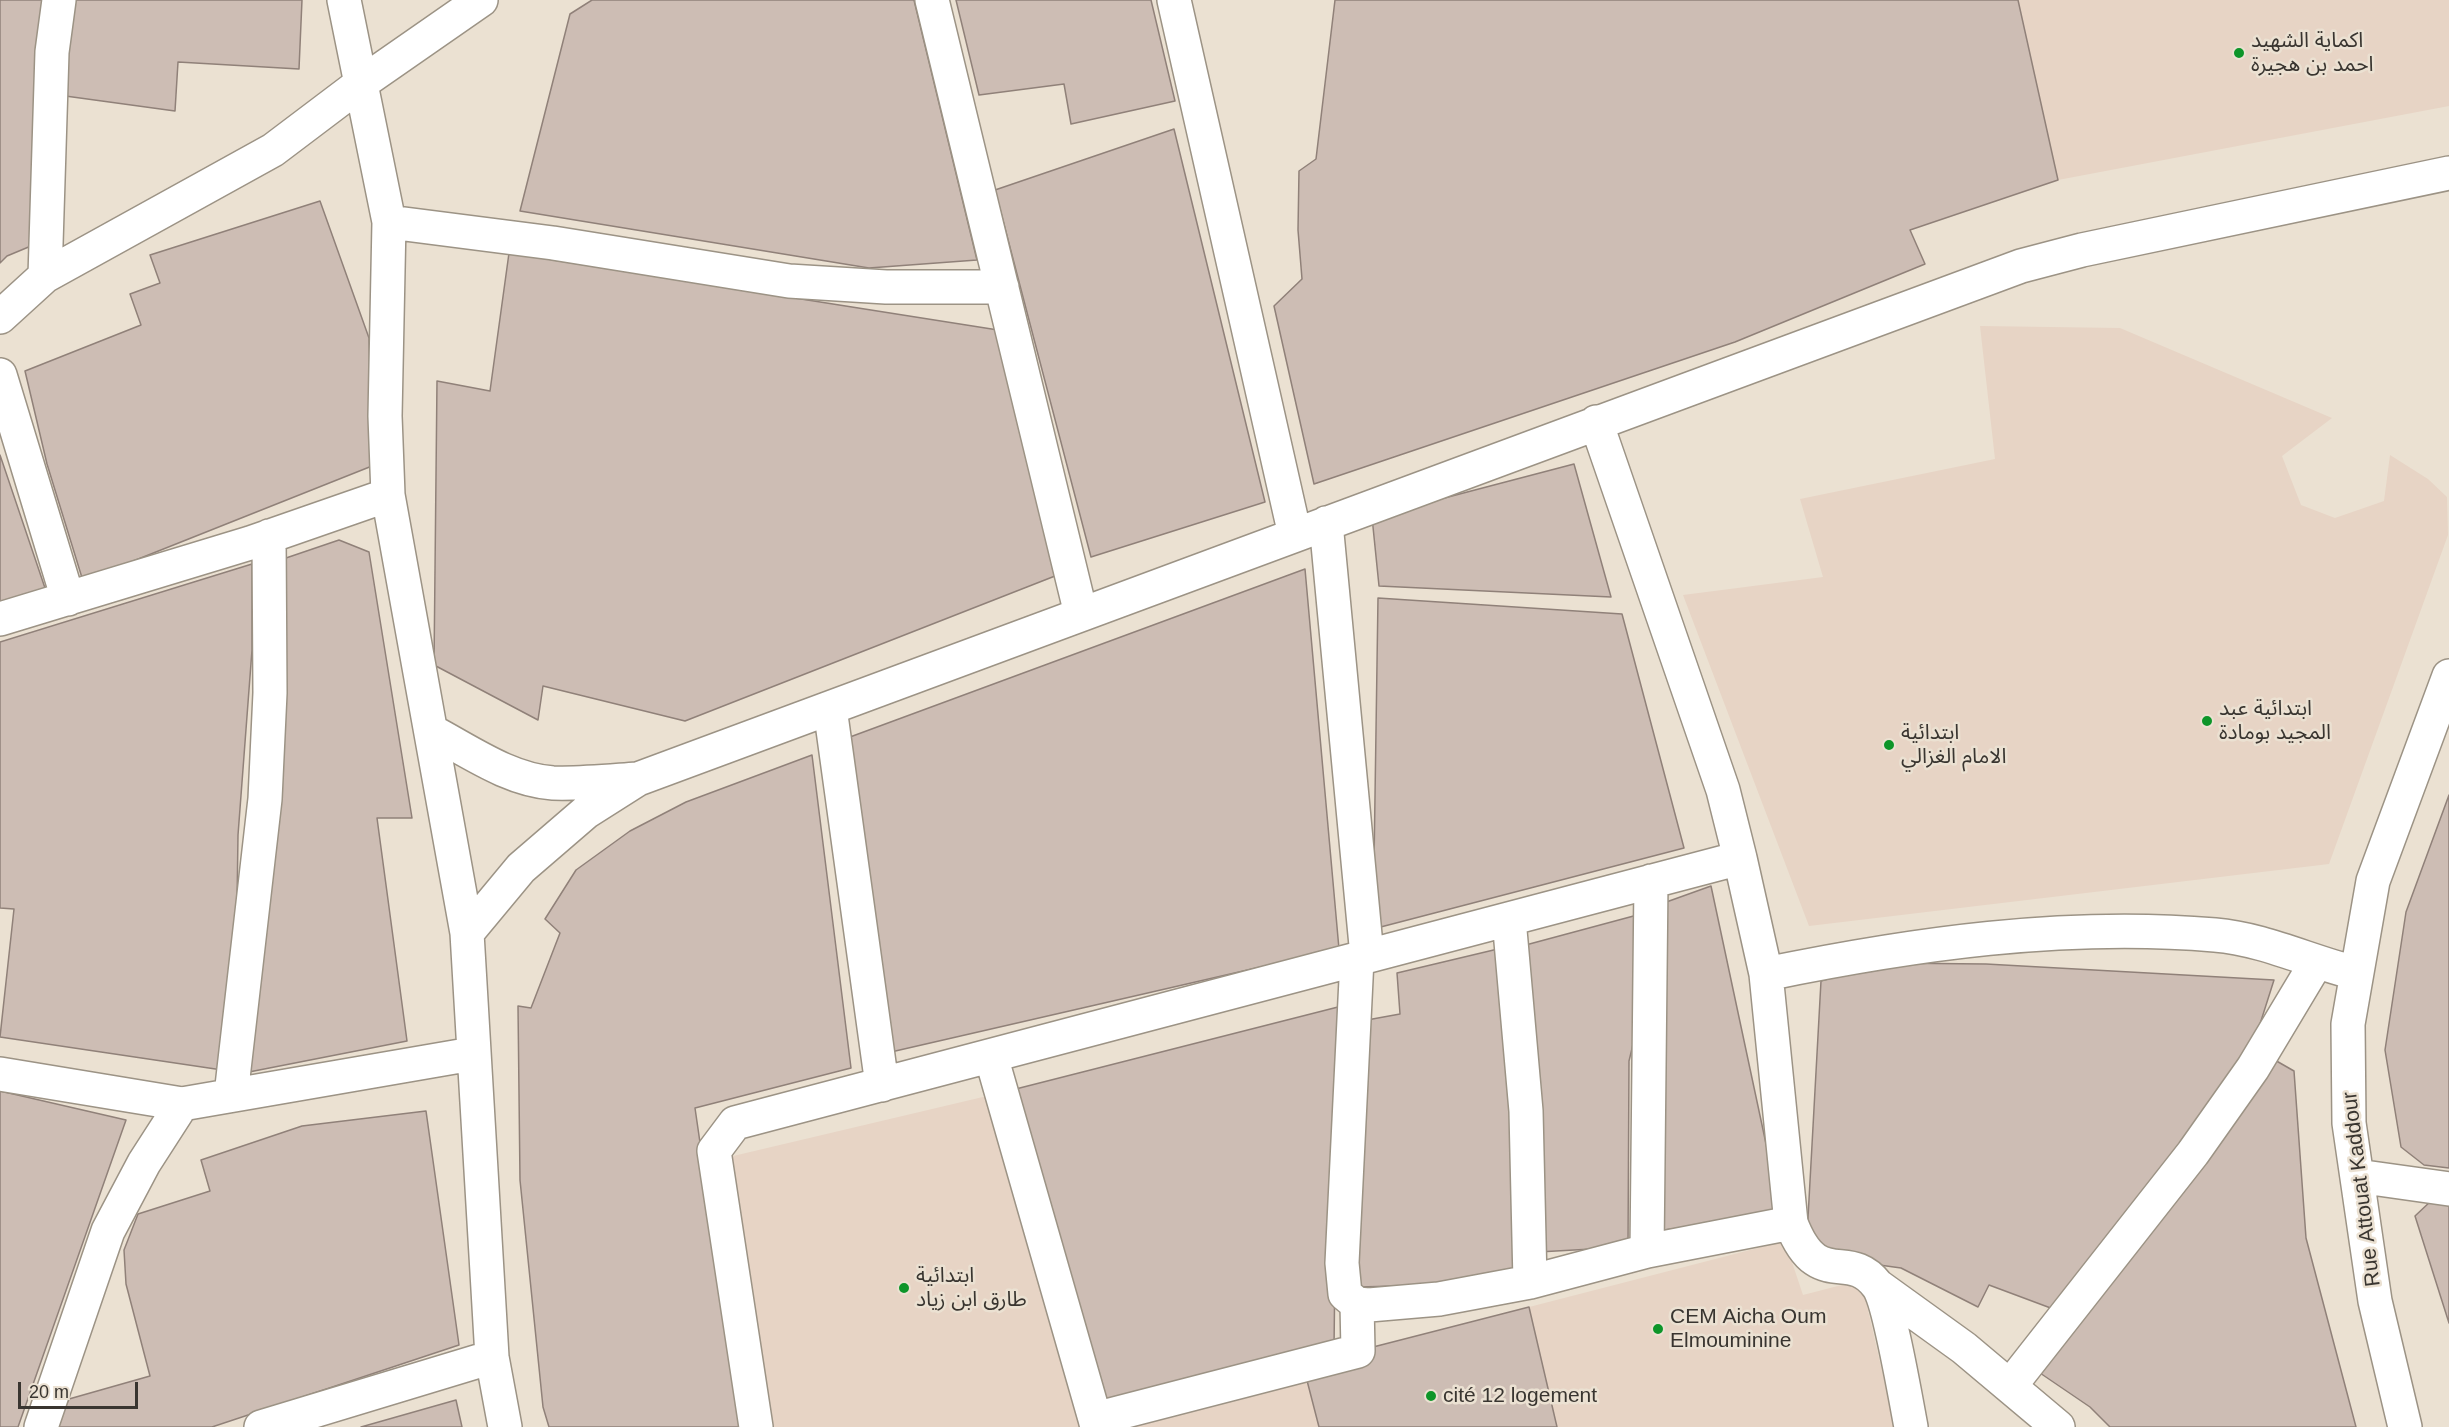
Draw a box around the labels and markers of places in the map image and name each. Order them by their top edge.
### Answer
place label: اكماية الشهيد احمد بن هجيرة [2251,28,2374,78]
marker: اكماية الشهيد احمد بن هجيرة [2232,46,2246,60]
place label: ابتدائية عبد المجيد بومادة [2219,696,2331,746]
marker: ابتدائية عبد المجيد بومادة [2200,714,2214,728]
place label: ابتدائية الامام الغزالي [1901,720,2006,770]
marker: ابتدائية الامام الغزالي [1882,738,1896,752]
place label: ابتدائية طارق ابن زياد [916,1263,1027,1313]
marker: ابتدائية طارق ابن زياد [897,1281,911,1295]
place label: CEM Aicha Oum Elmouminine [1670,1304,1826,1354]
marker: CEM Aicha Oum Elmouminine [1651,1322,1665,1336]
place label: cité 12 logement [1443,1383,1597,1409]
marker: cité 12 logement [1424,1389,1438,1403]

